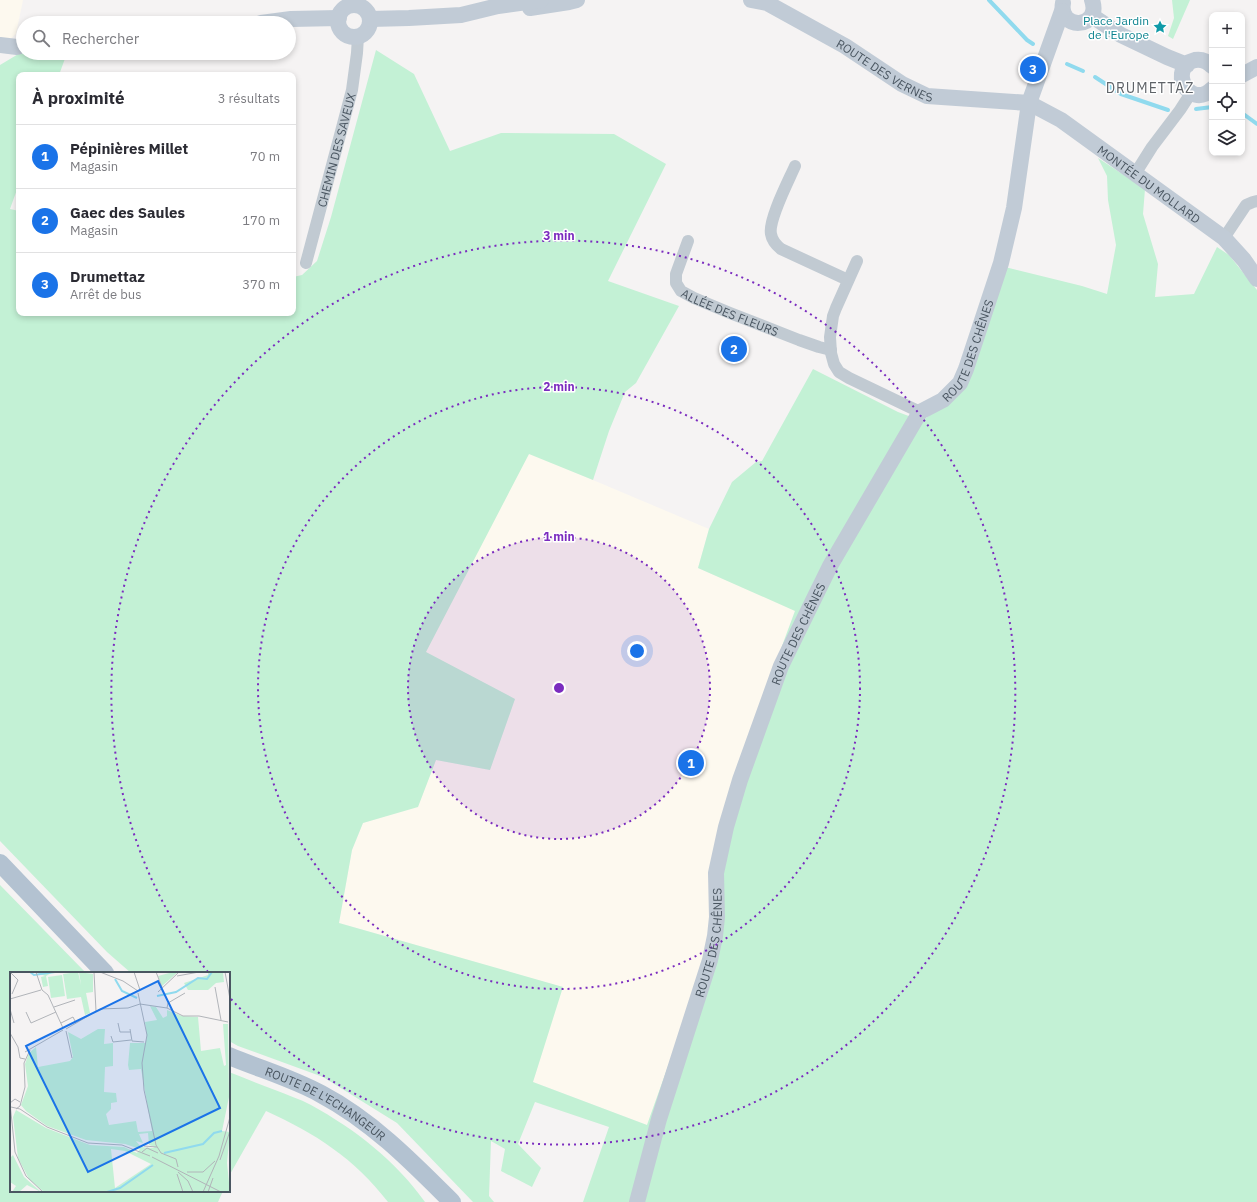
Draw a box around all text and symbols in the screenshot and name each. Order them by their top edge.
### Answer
map controls [1209,12,1245,156]
button: + [1209,12,1245,48]
place label: Place Jardin de l'Europe [1083,13,1149,42]
search box [16,16,296,60]
place icon: Place Jardin de l'Europe [1152,19,1168,35]
icon: search [30,27,52,49]
text: Rechercher [62,29,139,48]
street label: ROUTE DES VERNES [834,35,933,104]
button: − [1209,48,1245,84]
pin: 3 [1020,54,1046,84]
district label: DRUMETTAZ [1106,79,1194,97]
button: locate [1209,84,1245,120]
text: À proximité [32,87,125,109]
text: 3 résultats [218,90,280,107]
street label: CHEMIN DES SAVEUX [314,90,359,209]
button: layers [1209,120,1245,156]
text: Pépinières Millet [70,139,188,158]
street label: MONTÉE DU MOLLARD [1095,142,1204,226]
text: 1 [41,148,49,165]
text: 70 m [250,148,280,165]
text: Magasin [70,158,118,175]
text: Gaec des Saules [70,203,185,222]
text: 2 [41,212,49,229]
text: 170 m [242,212,280,229]
text: Magasin [70,222,118,239]
text: 3 min [543,228,575,243]
text: Drumettaz [70,267,145,286]
text: 3 [41,276,49,293]
text: 370 m [242,276,280,293]
street label: ALLÉE DES FLEURS [679,285,781,339]
text: Arrêt de bus [70,286,142,303]
street label: ROUTE DES CHÊNES [938,297,996,405]
pin: 2 [721,334,747,364]
text: 2 min [543,379,575,394]
text: 1 min [543,529,575,544]
street label: ROUTE DES CHÊNES [767,580,828,687]
your location [627,641,647,661]
centre of rings [552,681,566,695]
pin: 1 [678,748,704,778]
street label: ROUTE DES CHÊNES [691,888,725,999]
inset map [10,972,230,1192]
street label: ROUTE DE L'ECHANGEUR [263,1063,389,1144]

